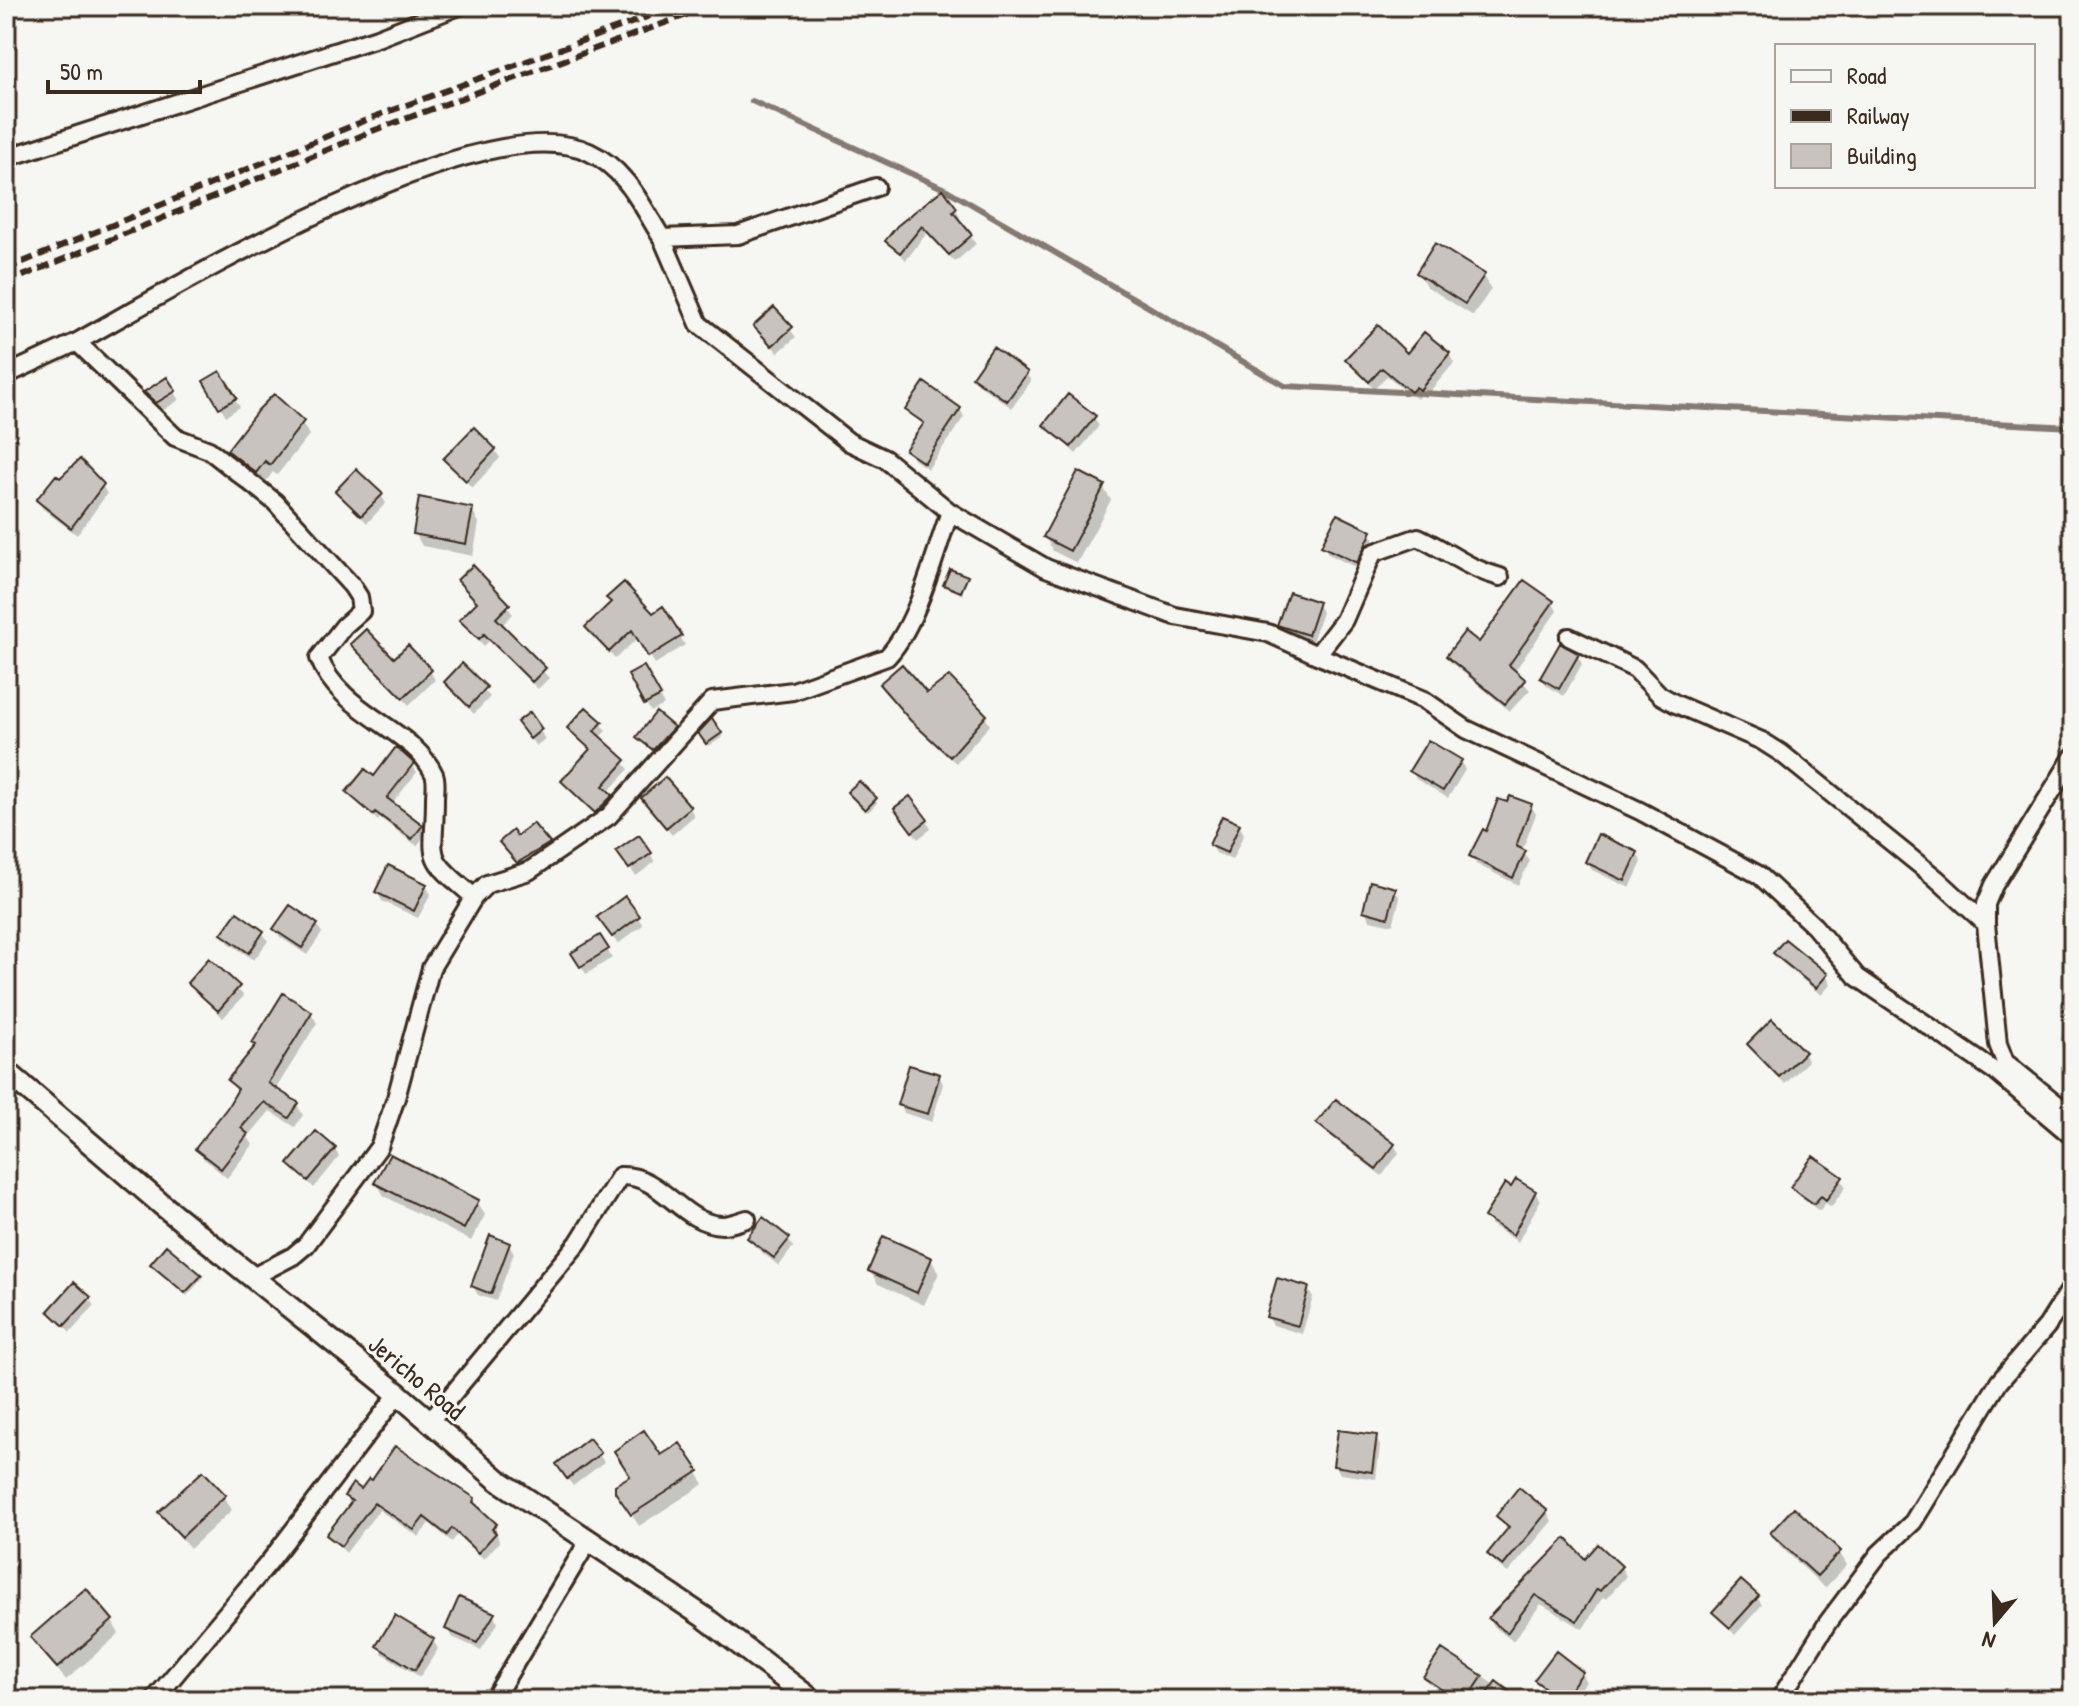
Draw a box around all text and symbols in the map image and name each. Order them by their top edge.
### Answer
scale bar [48,44,200,94]
legend [1775,44,2035,188]
text: 50 m [60,55,103,87]
text: Road [1847,59,1886,91]
text: Railway [1847,99,1910,131]
text: Building [1847,139,1917,171]
street label: Jericho Road [361,1326,473,1428]
north arrow [1955,1582,2035,1662]
text: N [1978,1625,1999,1657]

